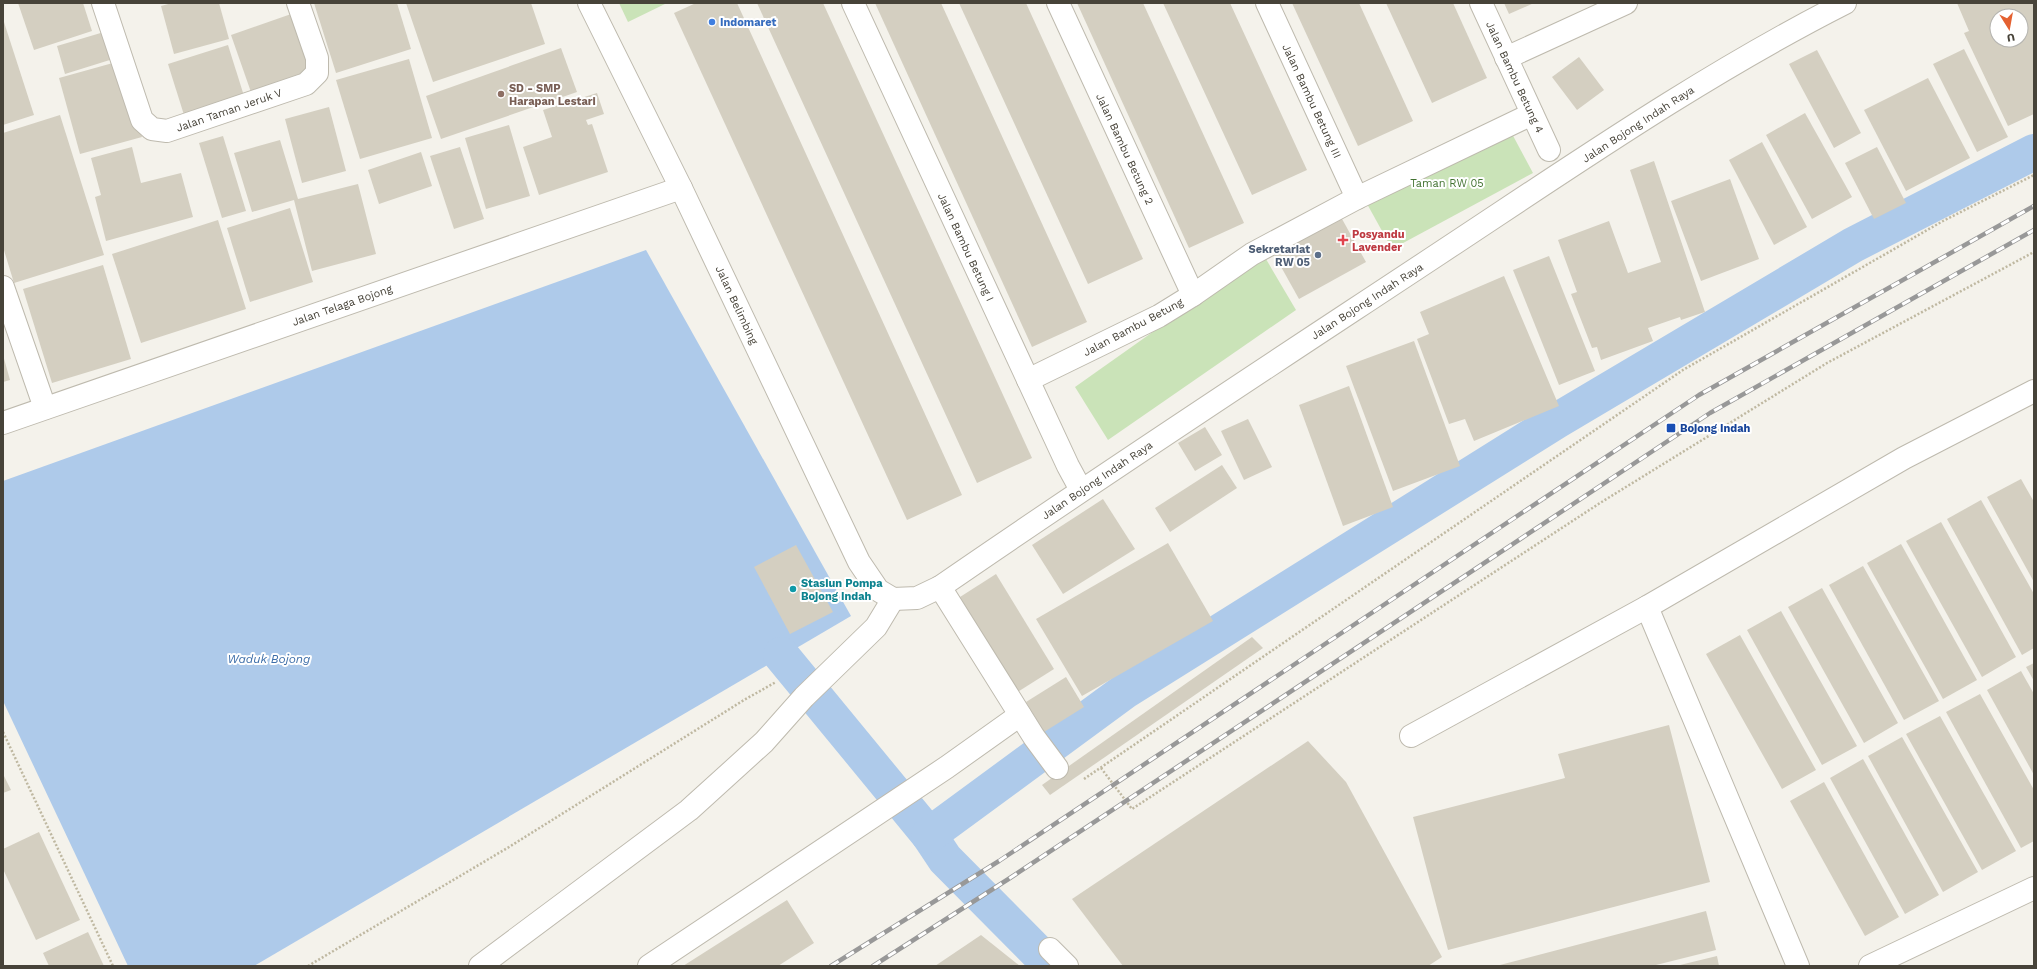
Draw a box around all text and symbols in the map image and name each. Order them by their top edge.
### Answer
north arrow [1989,8,2029,48]
place label: Indomaret [720,16,776,29]
marker: Indomaret [707,17,717,27]
street label: Jalan Bambu Betung 4 [1483,19,1546,135]
text: U [2006,30,2016,44]
street label: Jalan Bambu Betung III [1279,42,1344,160]
place label: SD - SMP Harapan Lestari [509,82,596,108]
street label: Jalan Bojong Indah Raya [1580,83,1697,165]
street label: Jalan Taman Jeruk V [175,86,284,135]
marker: SD - SMP Harapan Lestari [496,89,506,99]
street label: Jalan Bambu Betung 2 [1093,91,1156,207]
park label: Taman RW 05 [1410,177,1484,190]
street label: Jalan Bambu Betung I [935,191,996,304]
place label: Posyandu Lavender [1352,228,1405,254]
marker: Posyandu Lavender [1337,234,1349,246]
place label: Sekretariat RW 05 [1249,243,1310,269]
marker: Sekretariat RW 05 [1313,250,1323,260]
street label: Jalan Bojong Indah Raya [1309,260,1426,342]
street label: Jalan Belimbing [713,264,761,347]
street label: Jalan Telaga Bojong [290,282,394,329]
street label: Jalan Bambu Betung [1081,296,1185,359]
marker: Bojong Indah [1665,422,1677,434]
place label: Bojong Indah [1680,422,1751,435]
street label: Jalan Bojong Indah Raya [1039,438,1155,522]
place label: Stasiun Pompa Bojong Indah [801,577,883,603]
marker: Stasiun Pompa Bojong Indah [788,584,798,594]
water label: Waduk Bojong [228,652,310,666]

